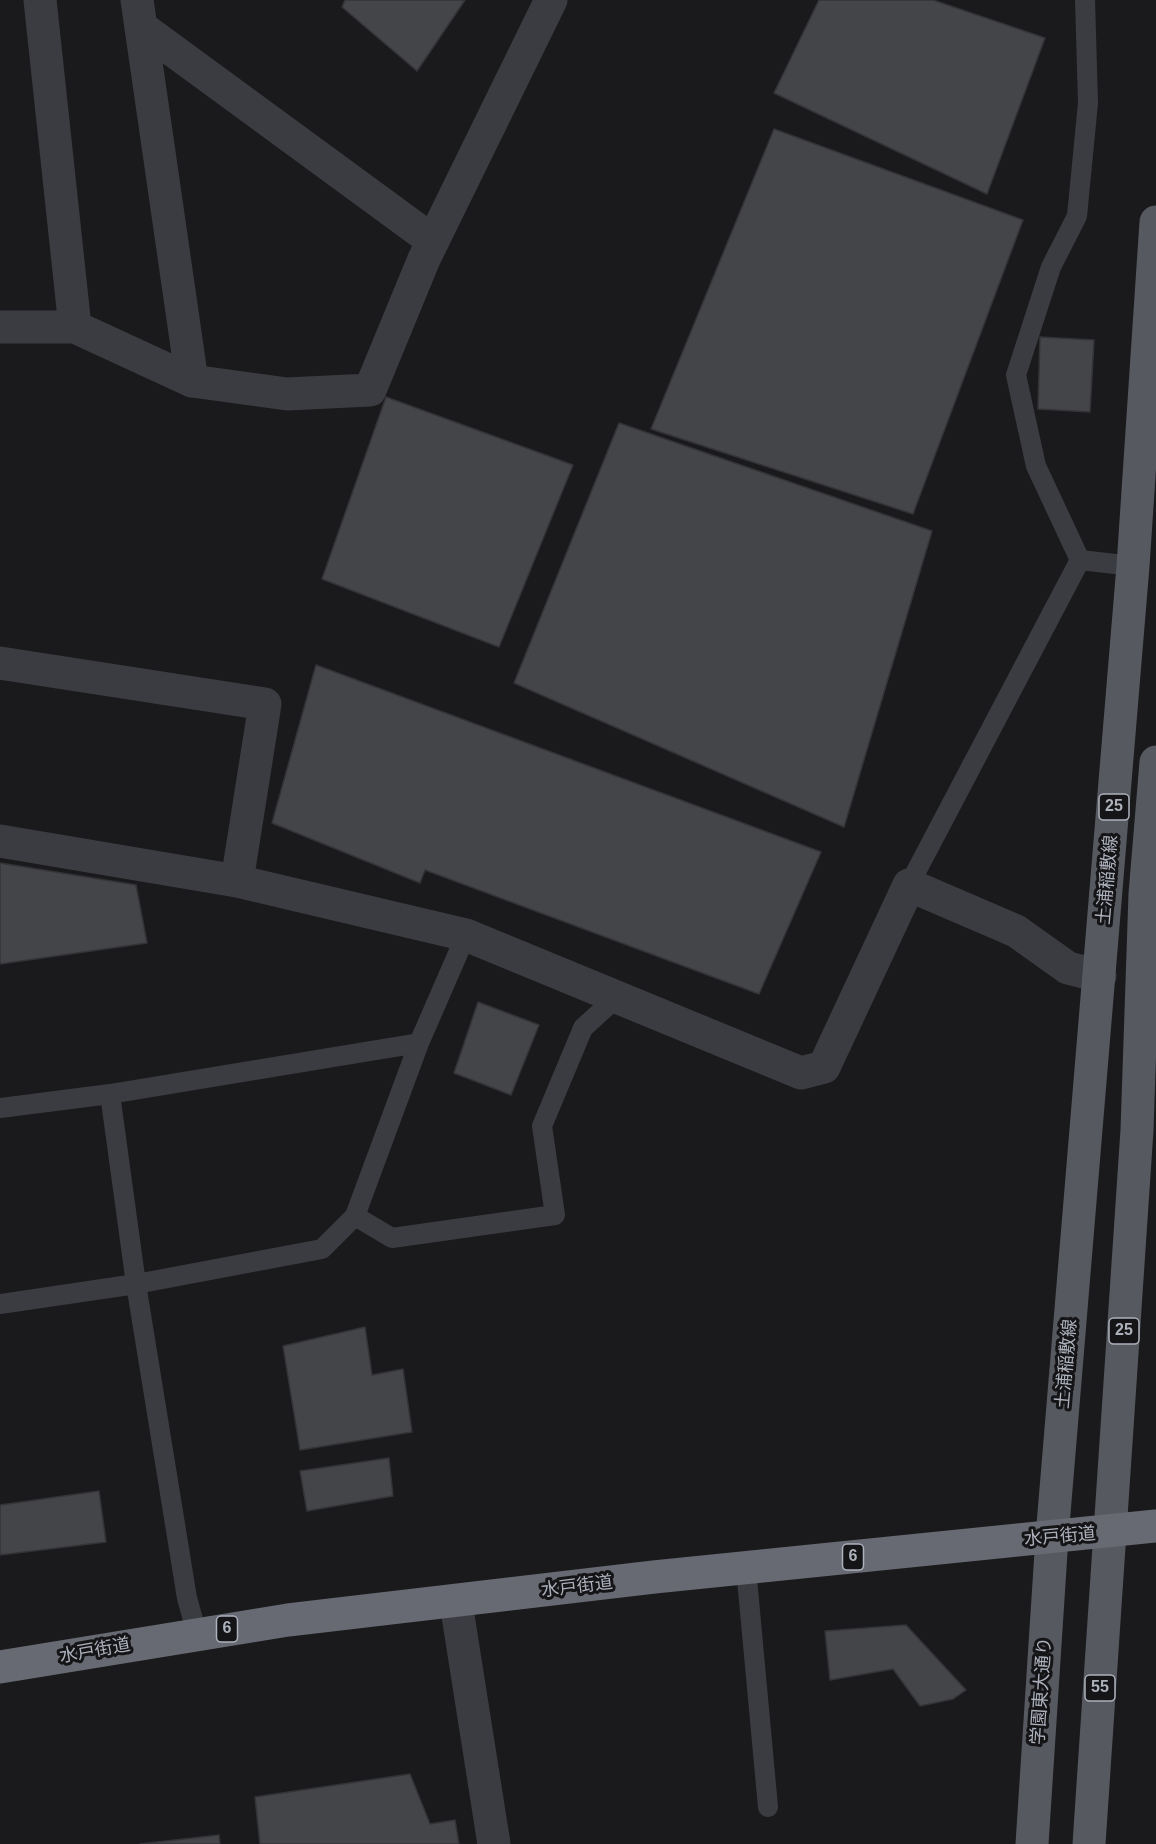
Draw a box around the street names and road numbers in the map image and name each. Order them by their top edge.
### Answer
road number: 25 [1099,794,1129,820]
street label: 土浦稲敷線 [1093,834,1123,926]
street label: 土浦稲敷線 [1052,1318,1082,1410]
road number: 25 [1109,1318,1139,1344]
street label: 水戸街道 [1023,1523,1097,1551]
road number: 6 [842,1544,864,1570]
street label: 水戸街道 [540,1572,614,1602]
road number: 6 [216,1616,238,1642]
street label: 水戸街道 [58,1634,132,1668]
street label: 学園東大通り [1027,1636,1057,1746]
road number: 55 [1085,1675,1115,1701]

